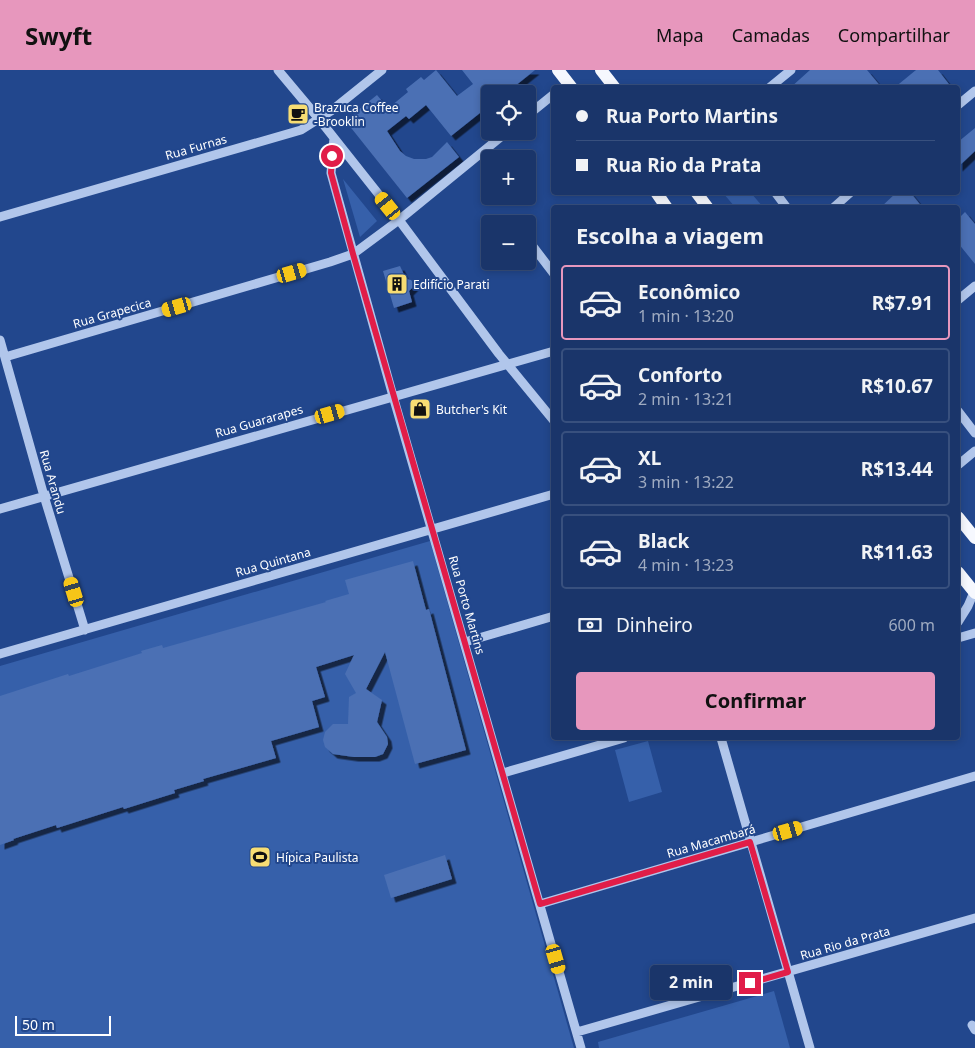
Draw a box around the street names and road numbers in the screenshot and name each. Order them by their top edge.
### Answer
street label: Rua Furnas [163,130,229,164]
street label: Rua Grapecica [71,294,153,332]
street label: Rua Guararapes [213,400,305,442]
street label: Rua Arandu [36,448,70,516]
street label: Rua Quintana [234,543,312,581]
street label: Rua Porto Martins [445,554,489,657]
street label: Rua Macambará [665,820,757,862]
street label: Rua Rio da Prata [798,922,892,964]

